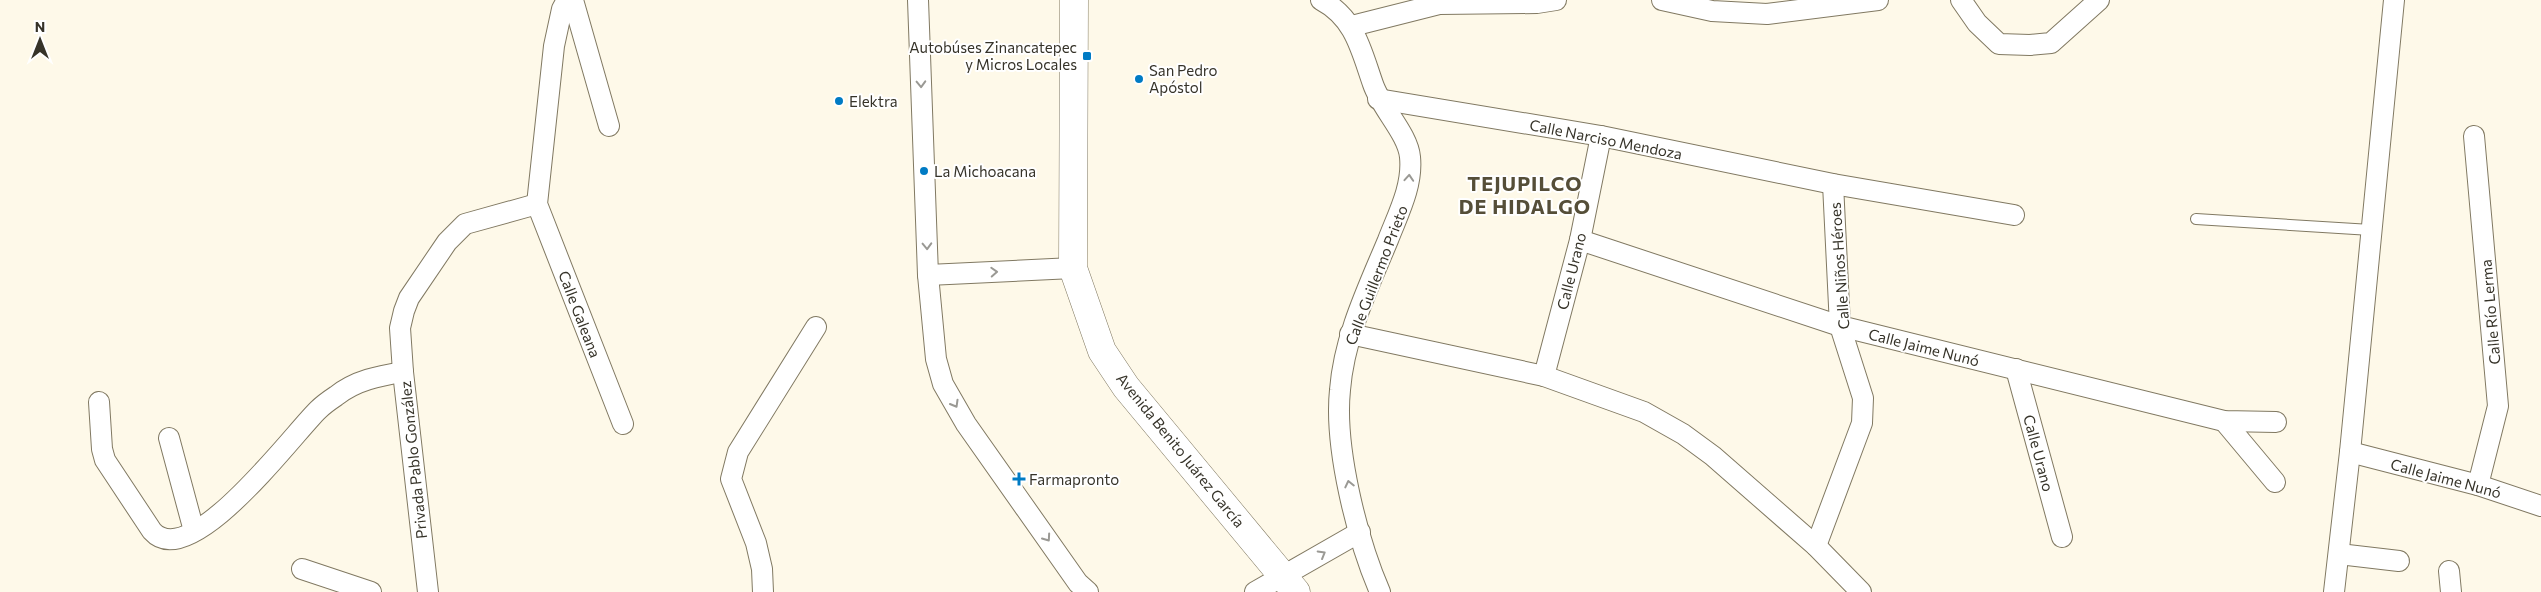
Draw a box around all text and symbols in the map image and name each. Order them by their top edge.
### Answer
north arrow [15,15,65,65]
text: N [35,18,45,35]
place label: Autobúses Zinancatepec y Micros Locales [909,38,1077,73]
marker: Autobúses Zinancatepec y Micros Locales [1081,50,1093,62]
place label: San Pedro Apóstol [1149,61,1218,96]
marker: San Pedro Apóstol [1133,73,1145,85]
one-way arrow [916,80,926,88]
place label: Elektra [849,92,898,110]
marker: Elektra [833,95,845,107]
street label: Calle Narciso Mendoza [1528,115,1684,163]
place label: La Michoacana [934,162,1036,180]
marker: La Michoacana [918,165,930,177]
district label: TEJUPILCO DE HIDALGO [1459,171,1591,218]
one-way arrow [1403,173,1414,181]
street label: Calle Niños Héroes [1826,202,1852,330]
street label: Calle Guillermo Prieto [1341,203,1411,347]
street label: Calle Urano [1553,231,1589,311]
one-way arrow [921,242,932,250]
street label: Calle Río Lerma [2476,259,2504,365]
one-way arrow [990,267,998,278]
street label: Calle Galeana [555,268,605,360]
street label: Calle Jaime Nunó [1867,325,1981,369]
street label: Avenida Benito Juárez García [1113,369,1249,531]
street label: Privada Pablo González [396,380,430,540]
one-way arrow [948,399,958,408]
street label: Calle Urano [2020,413,2058,493]
street label: Calle Jaime Nunó [2389,455,2503,501]
place label: Farmapronto [1029,470,1119,488]
marker: Farmapronto [1013,473,1025,485]
one-way arrow [1344,480,1355,489]
one-way arrow [1041,532,1050,542]
one-way arrow [1317,550,1326,560]

